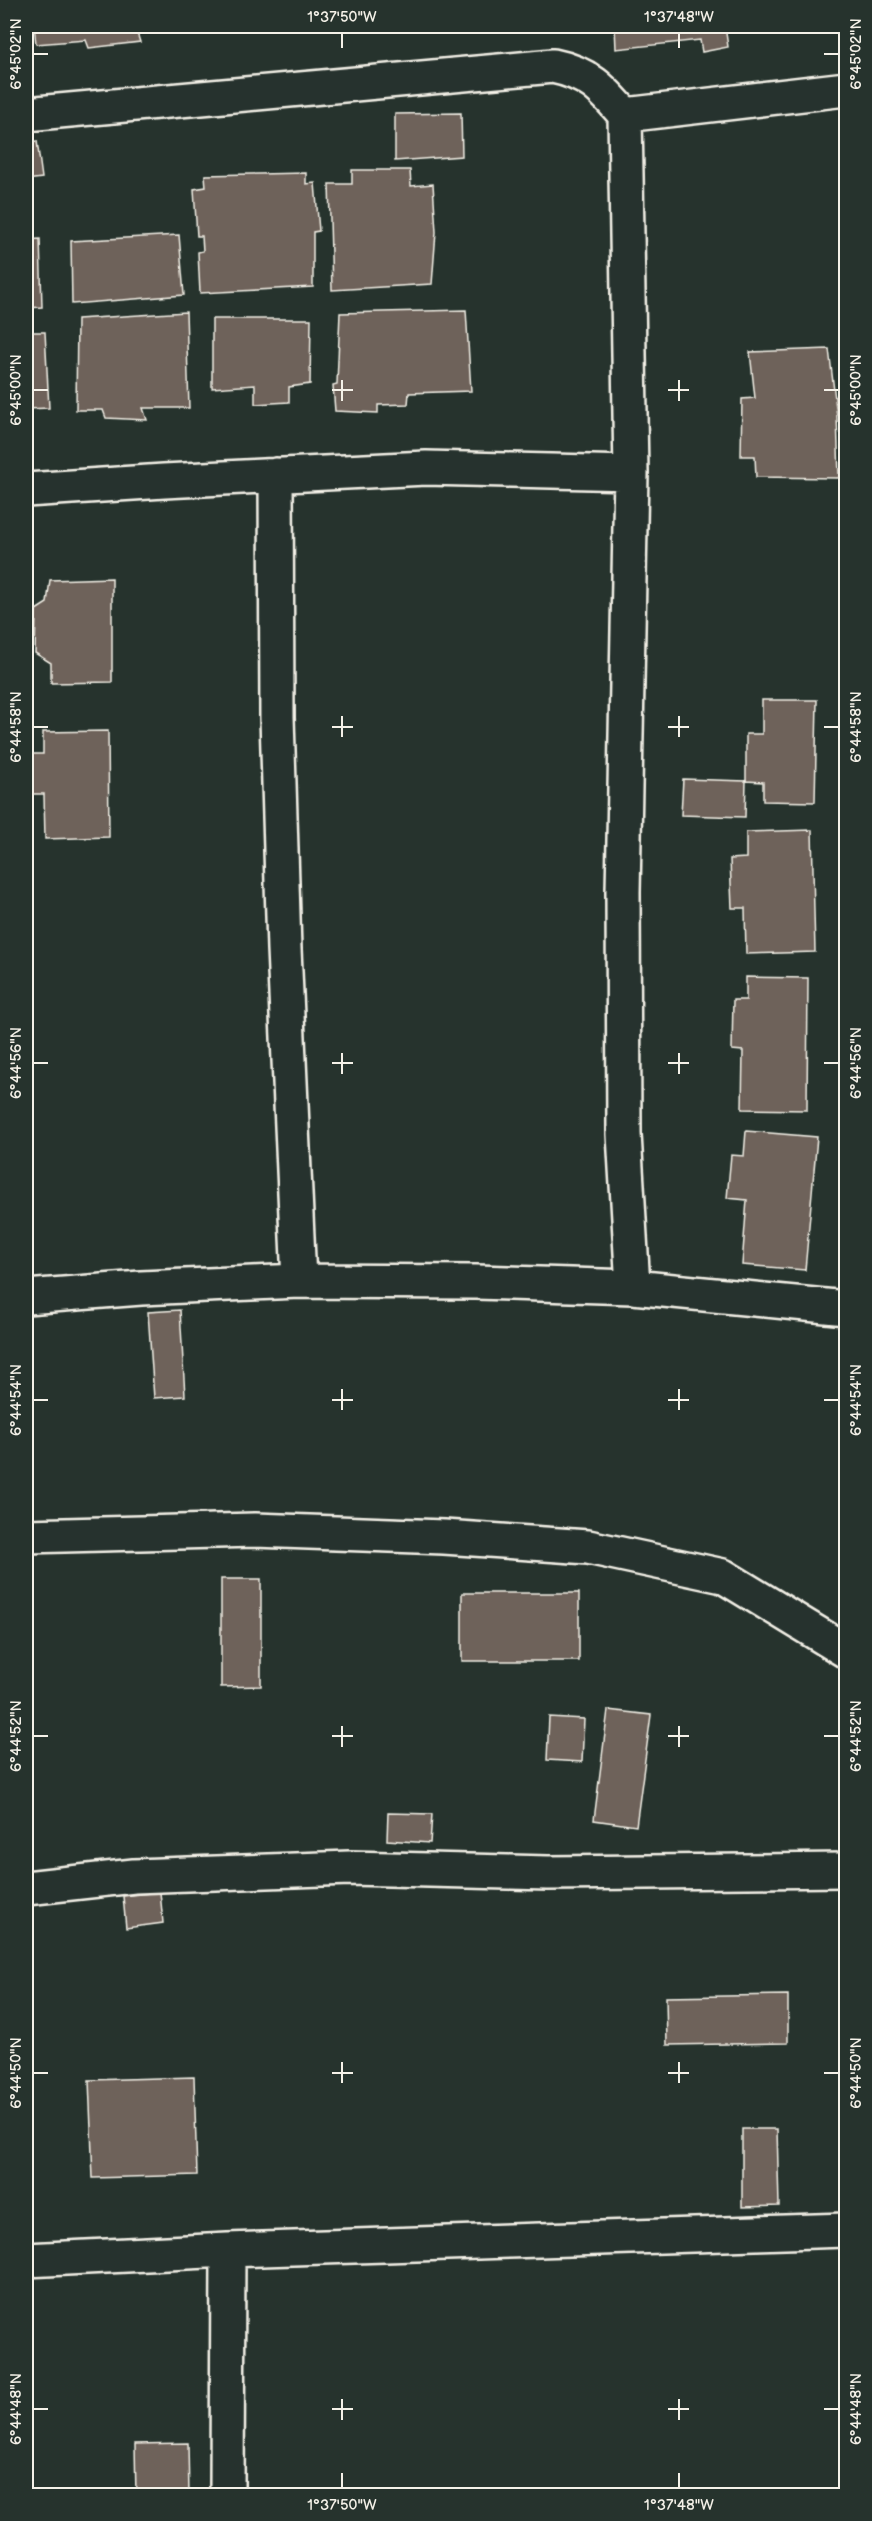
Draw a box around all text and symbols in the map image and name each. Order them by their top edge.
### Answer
text: 1°37'50"W [307,8,377,27]
text: 1°37'48"W [644,8,714,27]
text: 6°45'02"N [7,18,26,90]
text: 6°45'02"N [847,18,866,90]
text: 6°45'00"N [7,354,26,426]
text: 6°45'00"N [847,354,866,426]
text: 6°44'58"N [7,691,26,763]
text: 6°44'58"N [847,691,866,763]
text: 6°44'56"N [7,1027,26,1099]
text: 6°44'56"N [847,1027,866,1099]
text: 6°44'54"N [7,1364,26,1436]
text: 6°44'54"N [847,1364,866,1436]
text: 6°44'52"N [7,1700,26,1772]
text: 6°44'52"N [847,1700,866,1772]
text: 6°44'50"N [7,2037,26,2109]
text: 6°44'50"N [847,2037,866,2109]
text: 6°44'48"N [7,2373,26,2445]
text: 6°44'48"N [847,2373,866,2445]
text: 1°37'50"W [307,2496,377,2515]
text: 1°37'48"W [644,2496,714,2515]

